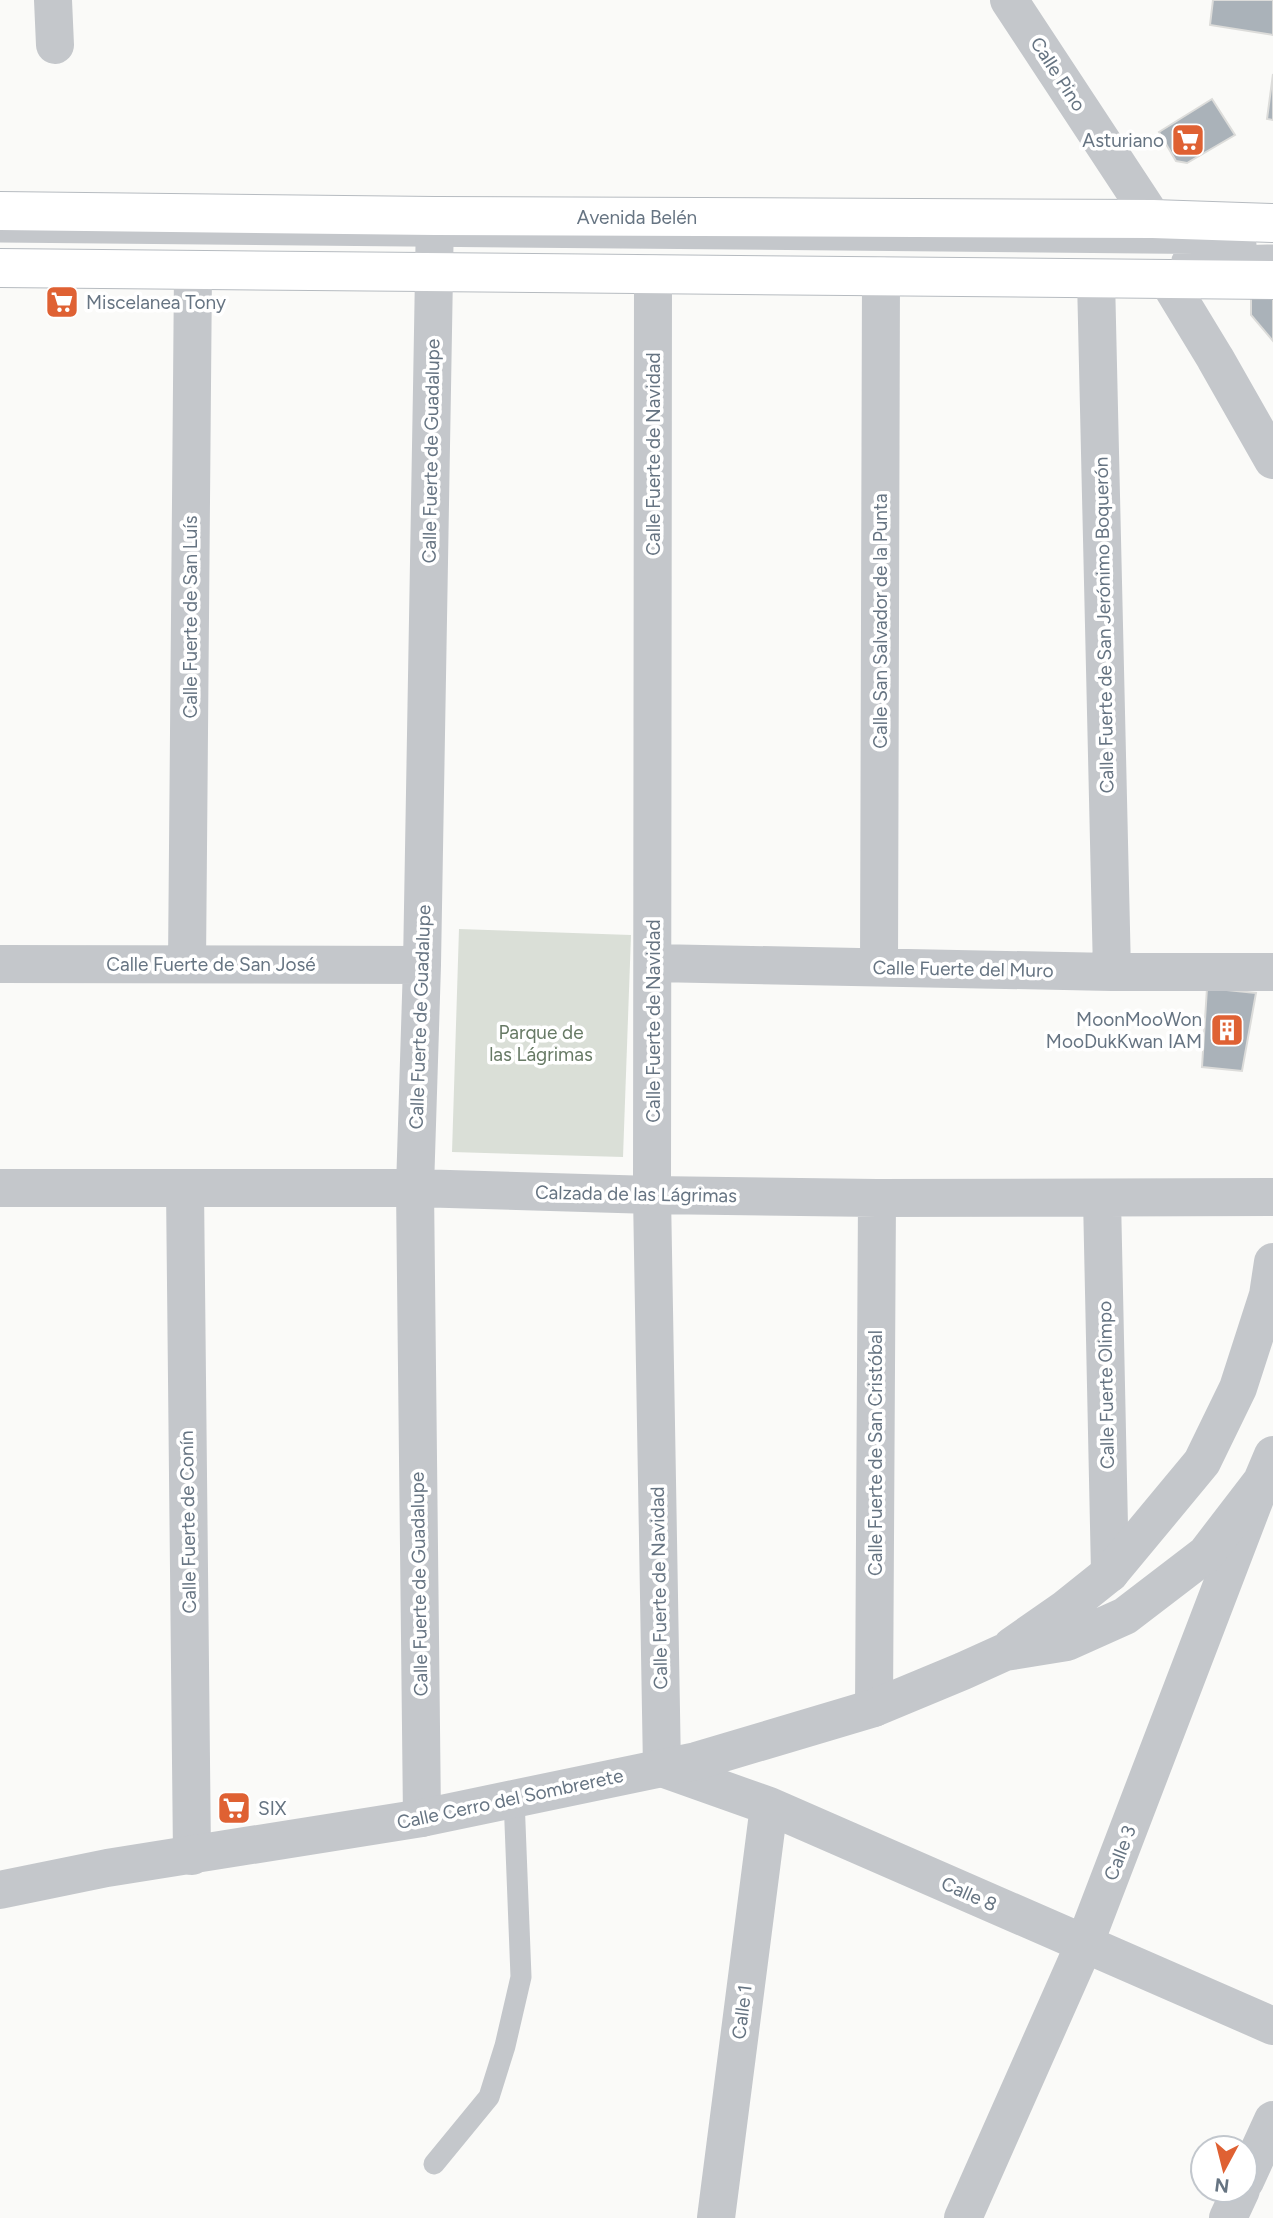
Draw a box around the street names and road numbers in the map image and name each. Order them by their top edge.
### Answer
street label: Calle Pino [1026,33,1090,115]
street label: Avenida Belén [577,206,697,229]
street label: Calle Fuerte de Guadalupe [418,338,444,564]
street label: Calle Fuerte de Navidad [642,352,665,556]
street label: Calle Fuerte de San Jerónimo Boquerón [1090,457,1118,793]
street label: Calle San Salvador de la Punta [869,493,892,749]
street label: Calle Fuerte de San Luís [179,515,202,719]
street label: Calle Fuerte de Guadalupe [405,904,435,1130]
street label: Calle Fuerte de Navidad [642,919,665,1123]
street label: Calle Fuerte de San José [106,953,316,976]
street label: Calle Fuerte del Muro [872,956,1054,982]
street label: Calzada de las Lágrimas [535,1181,737,1207]
street label: Calle Fuerte Olimpo [1093,1301,1119,1469]
street label: Calle Fuerte de San Cristóbal [864,1330,887,1576]
street label: Calle Fuerte de Conín [175,1430,201,1614]
street label: Calle Fuerte de Guadalupe [406,1471,432,1697]
street label: Calle Fuerte de Navidad [646,1486,672,1690]
street label: Calle Cerro del Sombrerete [395,1764,625,1834]
street label: Calle 3 [1099,1822,1141,1884]
street label: Calle 8 [938,1872,1000,1916]
street label: Calle 1 [727,1983,757,2041]

